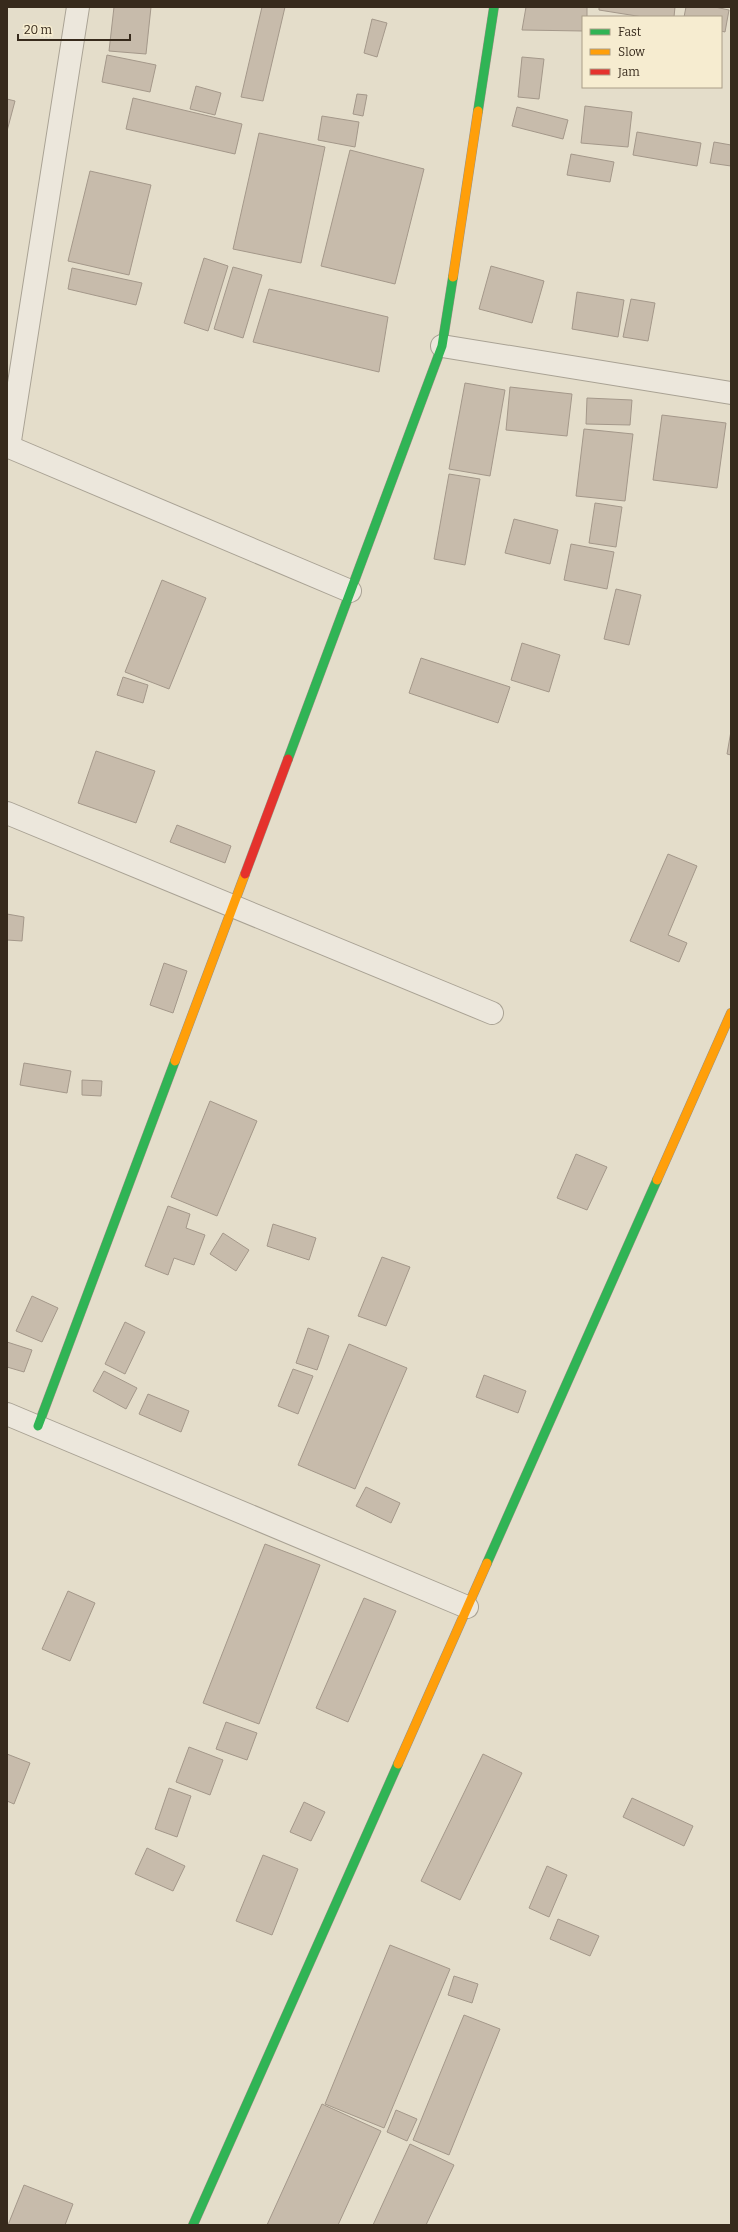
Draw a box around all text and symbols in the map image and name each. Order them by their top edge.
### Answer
scale bar [18,16,130,42]
legend [582,16,722,88]
text: 20 m [24,23,53,37]
text: Fast [618,25,642,39]
text: Slow [618,45,645,59]
text: Jam [617,65,640,79]

